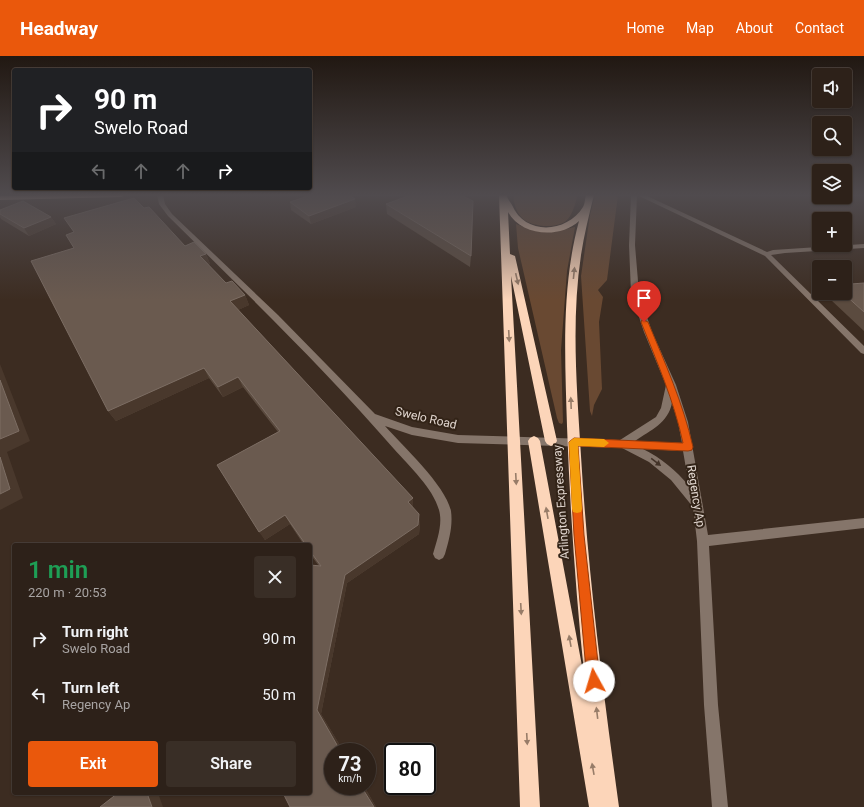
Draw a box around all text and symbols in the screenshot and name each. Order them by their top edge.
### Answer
text: Headway [20,17,98,40]
text: Home [626,20,664,36]
text: Map [686,20,714,36]
text: About [736,20,773,36]
text: Contact [795,20,844,36]
map controls [812,68,852,300]
button: sound [812,68,852,108]
text: 90 m [94,83,157,116]
icon: right [28,84,80,136]
button: search [812,116,852,156]
text: Swelo Road [94,117,188,138]
icon: left [88,160,110,182]
icon: ahead [130,160,152,182]
icon: ahead [172,160,194,182]
icon: right [214,160,236,182]
button: layers [812,164,852,204]
button: + [812,212,852,252]
button: − [812,260,852,300]
one-way arrow [571,267,577,279]
one-way arrow [514,273,520,285]
pin [627,281,661,322]
icon: arrive [633,287,655,309]
one-way arrow [506,330,513,342]
one-way arrow [568,397,575,409]
street label: Swelo Road [394,404,458,432]
street label: Arlington Expressway [550,444,572,560]
one-way arrow [650,458,661,466]
street label: Regency Ap [684,464,708,528]
one-way arrow [512,473,519,485]
one-way arrow [543,507,549,519]
text: 1 min [28,556,88,584]
button: close [254,556,296,598]
text: 220 m · 20:53 [28,585,107,600]
one-way arrow [518,603,525,615]
text: Turn right [62,623,128,641]
icon: right [28,628,50,650]
text: 90 m [262,630,296,648]
one-way arrow [566,635,572,647]
text: Swelo Road [62,641,130,656]
position arrow [573,660,615,702]
text: Turn left [62,679,119,697]
icon: left [28,684,50,706]
text: 50 m [262,686,296,704]
text: Regency Ap [62,697,130,712]
one-way arrow [594,707,600,719]
one-way arrow [524,733,530,746]
button: Exit [28,741,158,787]
button: Share [166,741,296,787]
speed limit sign: 80 [384,743,436,795]
text: 73 [339,752,361,776]
one-way arrow [589,763,595,775]
text: km/h [338,773,362,784]

